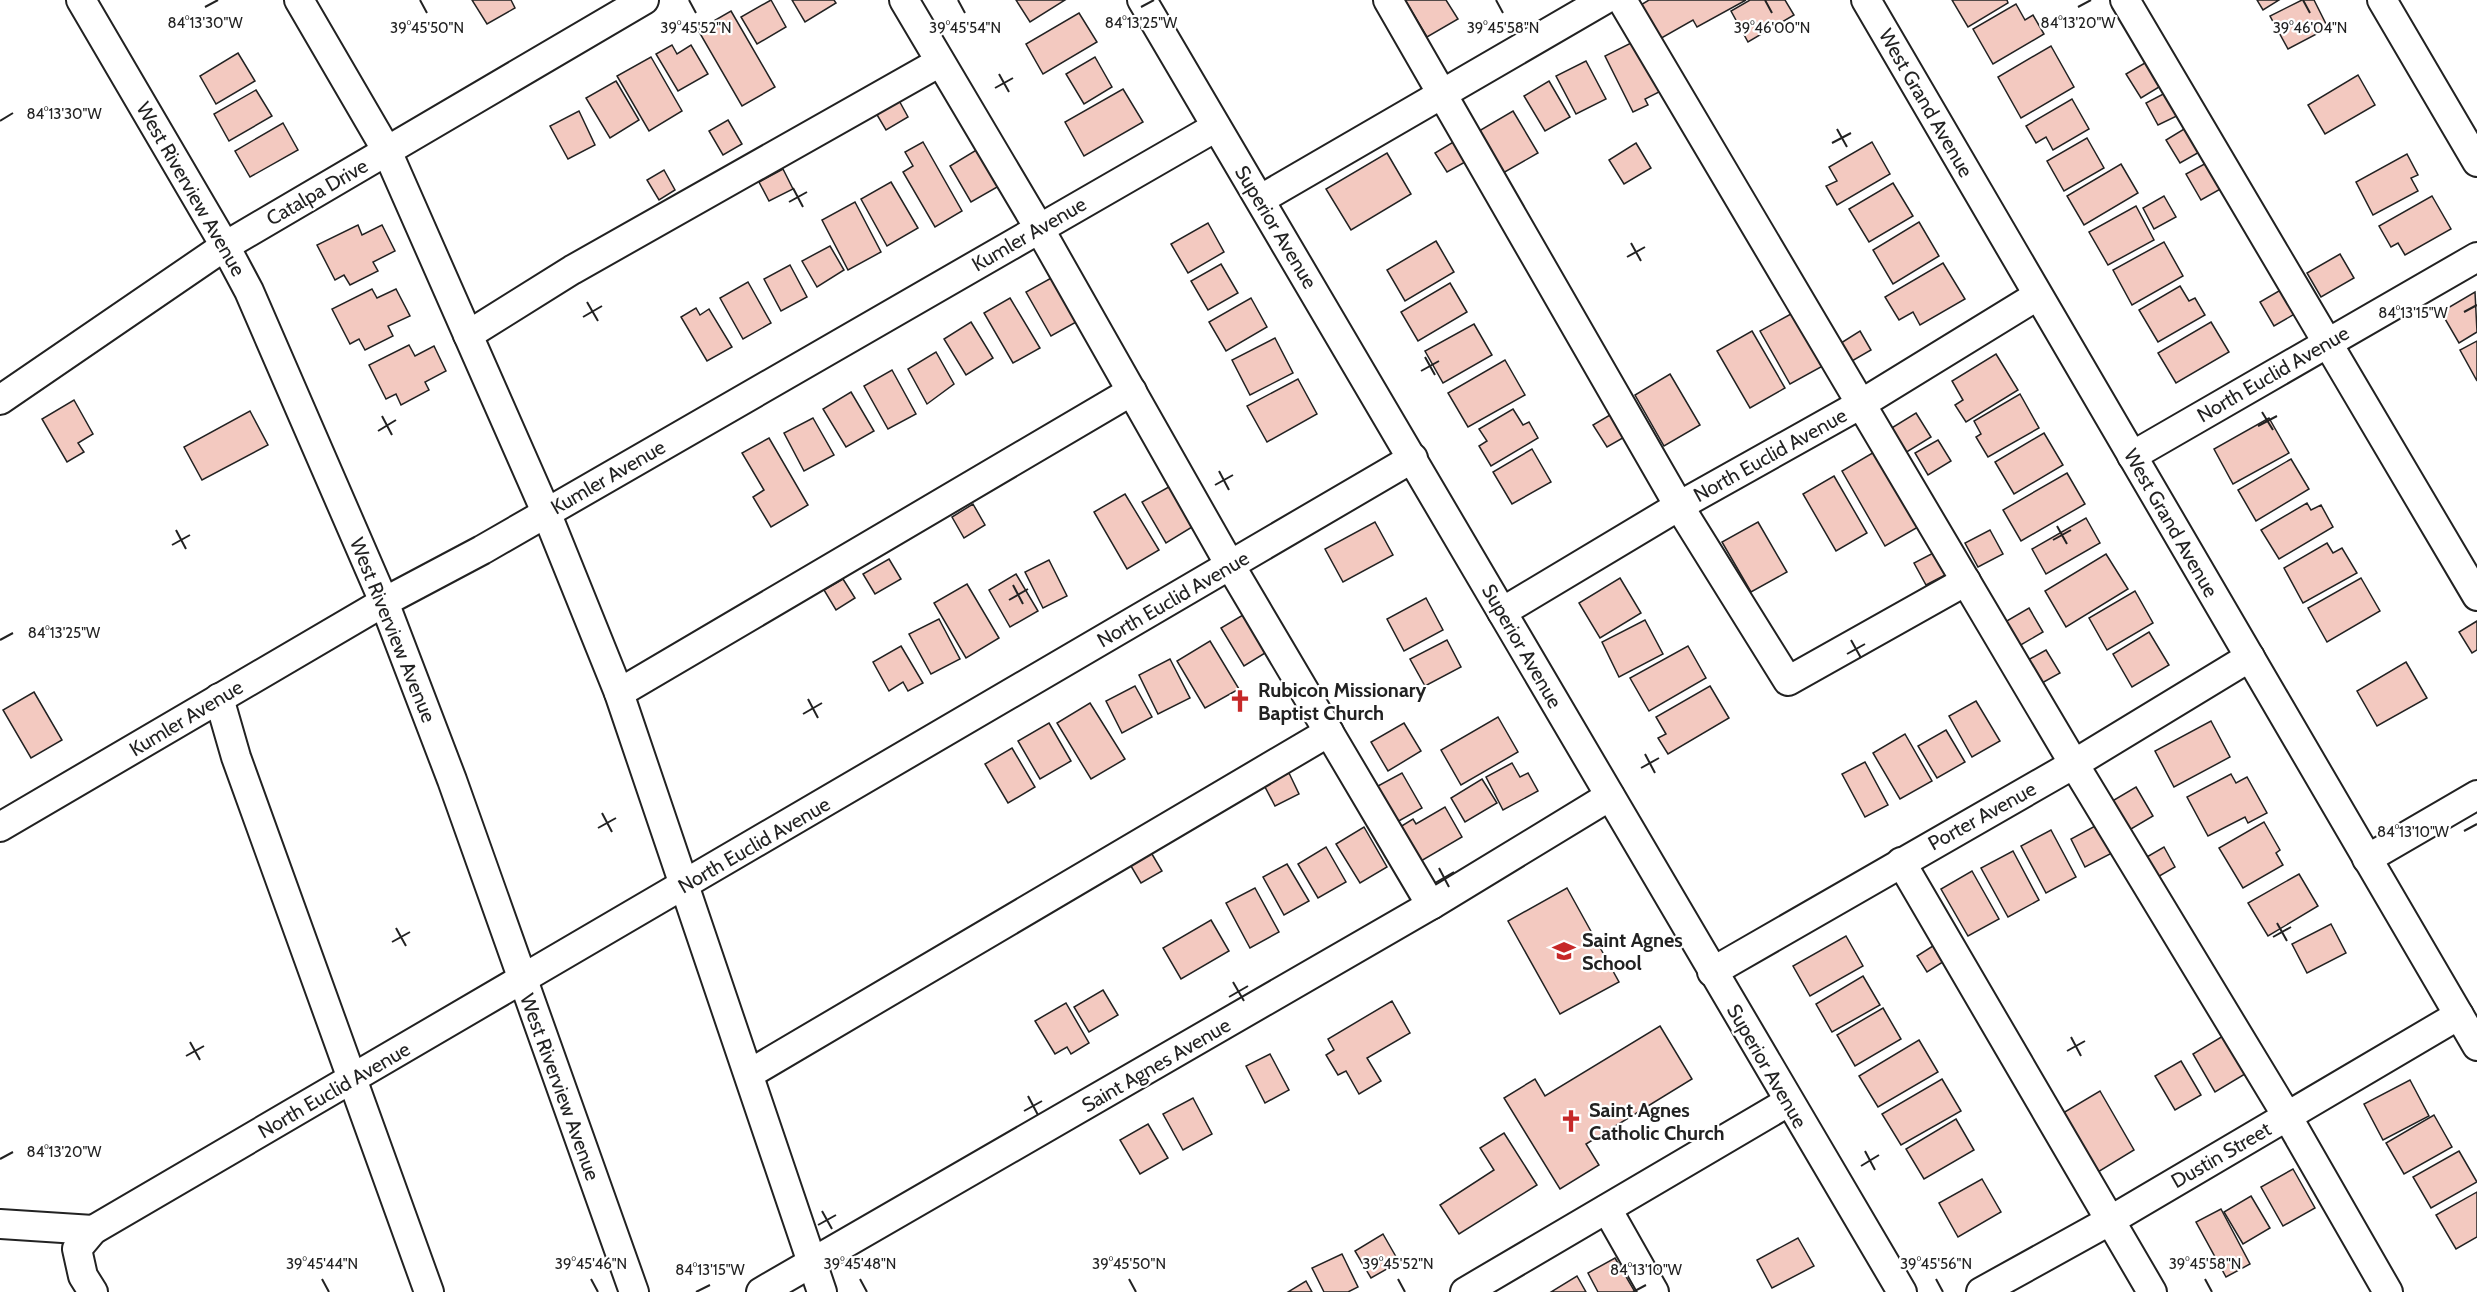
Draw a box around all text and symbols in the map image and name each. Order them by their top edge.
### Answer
text: 84°13'30"W [167,14,243,32]
text: 84°13'25"W [1105,14,1178,32]
text: 84°13'20"W [2041,14,2116,32]
text: 39°45'50"N [390,19,464,37]
text: 39°45'52"N [660,19,732,37]
text: 39°45'54"N [929,19,1001,37]
text: 39°45'58"N [1467,19,1539,37]
text: 39°46'00"N [1734,19,1810,37]
text: 39°46'04"N [2273,19,2347,37]
street label: West Grand Avenue [1874,25,1978,181]
street label: West Riverview Avenue [131,98,251,280]
text: 84°13'30"W [26,105,102,123]
street label: Catalpa Drive [262,153,372,231]
street label: Superior Avenue [1230,161,1322,293]
street label: Kumler Avenue [968,192,1090,276]
text: 84°13'15"W [2378,304,2449,322]
street label: North Euclid Avenue [2193,321,2353,427]
street label: North Euclid Avenue [1689,403,1851,507]
street label: Kumler Avenue [547,435,669,519]
street label: West Grand Avenue [2119,445,2223,601]
street label: West Riverview Avenue [345,534,441,726]
street label: North Euclid Avenue [1093,546,1253,652]
street label: Superior Avenue [1477,580,1567,712]
text: 84°13'25"W [28,624,101,642]
street label: Kumler Avenue [125,675,247,761]
place label: Rubicon Missionary Baptist Church [1258,678,1426,725]
church icon: Rubicon Missionary Baptist Church [1227,688,1253,714]
street label: Porter Avenue [1924,777,2040,855]
street label: North Euclid Avenue [674,792,834,898]
text: 84°13'10"W [2377,823,2450,841]
place label: Saint Agnes School [1582,928,1683,975]
school or university icon: Saint Agnes School [1551,938,1577,964]
street label: West Riverview Avenue [515,990,605,1184]
street label: Superior Avenue [1722,1000,1812,1132]
street label: Saint Agnes Avenue [1077,1013,1235,1117]
street label: North Euclid Avenue [254,1037,414,1143]
place label: Saint Agnes Catholic Church [1589,1098,1725,1145]
church icon: Saint Agnes Catholic Church [1558,1108,1584,1134]
street label: Dustin Street [2167,1117,2275,1193]
text: 84°13'20"W [27,1143,102,1161]
text: 39°45'44"N [286,1255,358,1273]
text: 39°45'46"N [555,1255,627,1273]
text: 39°45'48"N [824,1255,896,1273]
text: 39°45'50"N [1092,1255,1166,1273]
text: 39°45'52"N [1362,1255,1434,1273]
text: 39°45'56"N [1900,1255,1972,1273]
text: 39°45'58"N [2169,1255,2241,1273]
text: 84°13'15"W [675,1261,746,1279]
text: 84°13'10"W [1610,1261,1683,1279]

